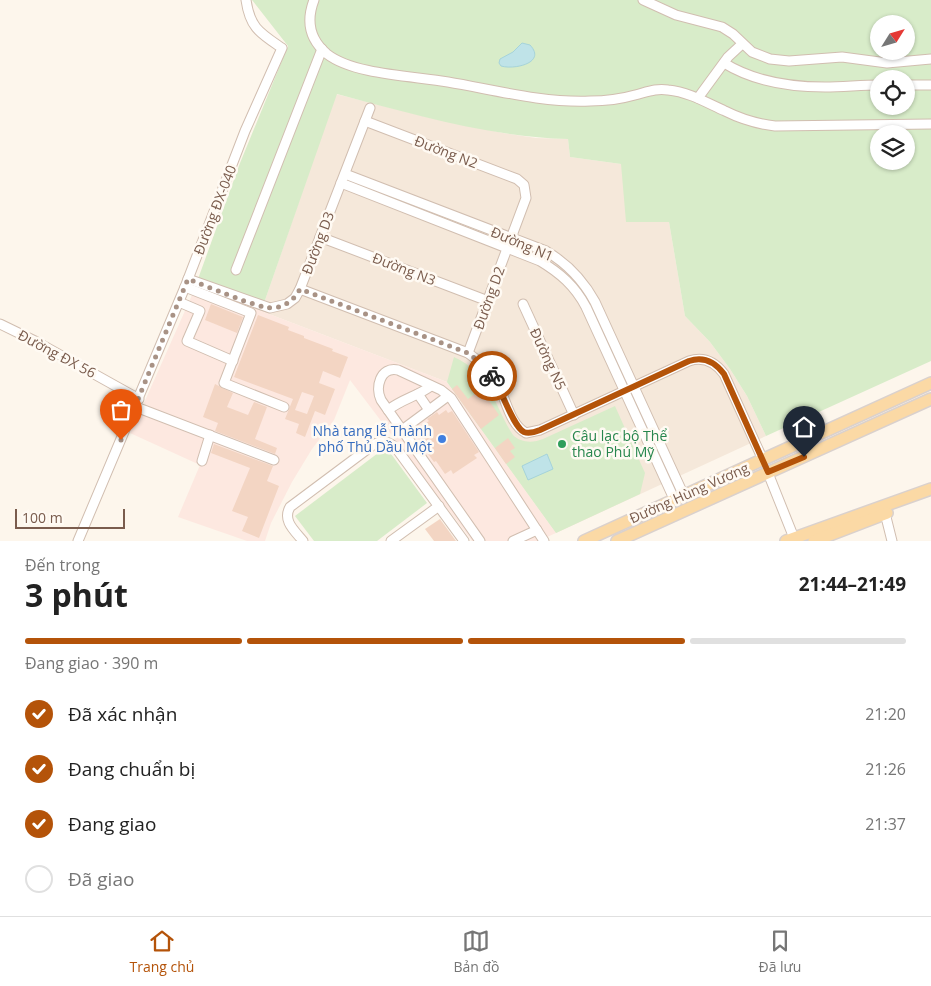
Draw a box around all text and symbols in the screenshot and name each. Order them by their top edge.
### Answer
north arrow [870,15,915,60]
map controls [870,15,915,170]
button: locate [870,70,915,115]
button: layers [870,125,915,170]
street label: Đường N2 [412,131,481,172]
street label: Đường ĐX-040 [189,162,240,257]
street label: Đường D3 [297,209,338,277]
street label: Đường N1 [488,222,556,265]
street label: Đường N3 [370,248,439,289]
street label: Đường D2 [468,264,509,332]
street label: Đường ĐX 56 [15,325,100,382]
street label: Đường N5 [526,325,571,393]
courier [467,351,517,401]
icon: bike [478,362,506,390]
pin [100,389,142,440]
icon: bag [107,396,135,424]
pin [783,406,825,457]
icon: home [790,413,818,441]
place label: Nhà tang lễ Thành phố Thủ Dầu Một [313,421,432,456]
place label: Câu lạc bộ Thể thao Phú Mỹ [572,426,667,461]
marker: Nhà tang lễ Thành phố Thủ Dầu Một [436,433,448,445]
marker: Câu lạc bộ Thể thao Phú Mỹ [556,438,568,450]
street label: Đường Hùng Vương [626,457,752,527]
scale bar [15,506,125,529]
text: 100 m [22,508,63,527]
text: Đến trong [25,554,100,576]
text: 21:44–21:49 [799,571,906,597]
text: 3 phút [25,573,128,616]
text: Đang giao · 390 m [25,652,158,674]
icon: check [25,700,53,728]
text: Đã xác nhận [68,701,177,727]
text: 21:20 [865,703,906,725]
icon: check [25,755,53,783]
text: Đang chuẩn bị [68,756,195,782]
text: 21:26 [865,758,906,780]
icon: check [25,810,53,838]
text: Đang giao [68,811,156,837]
text: 21:37 [865,813,906,835]
text: Đã giao [68,866,134,892]
tab: Trang chủ [130,927,194,976]
tab: Bản đồ [453,927,499,976]
tab: Đã lưu [758,927,801,976]

